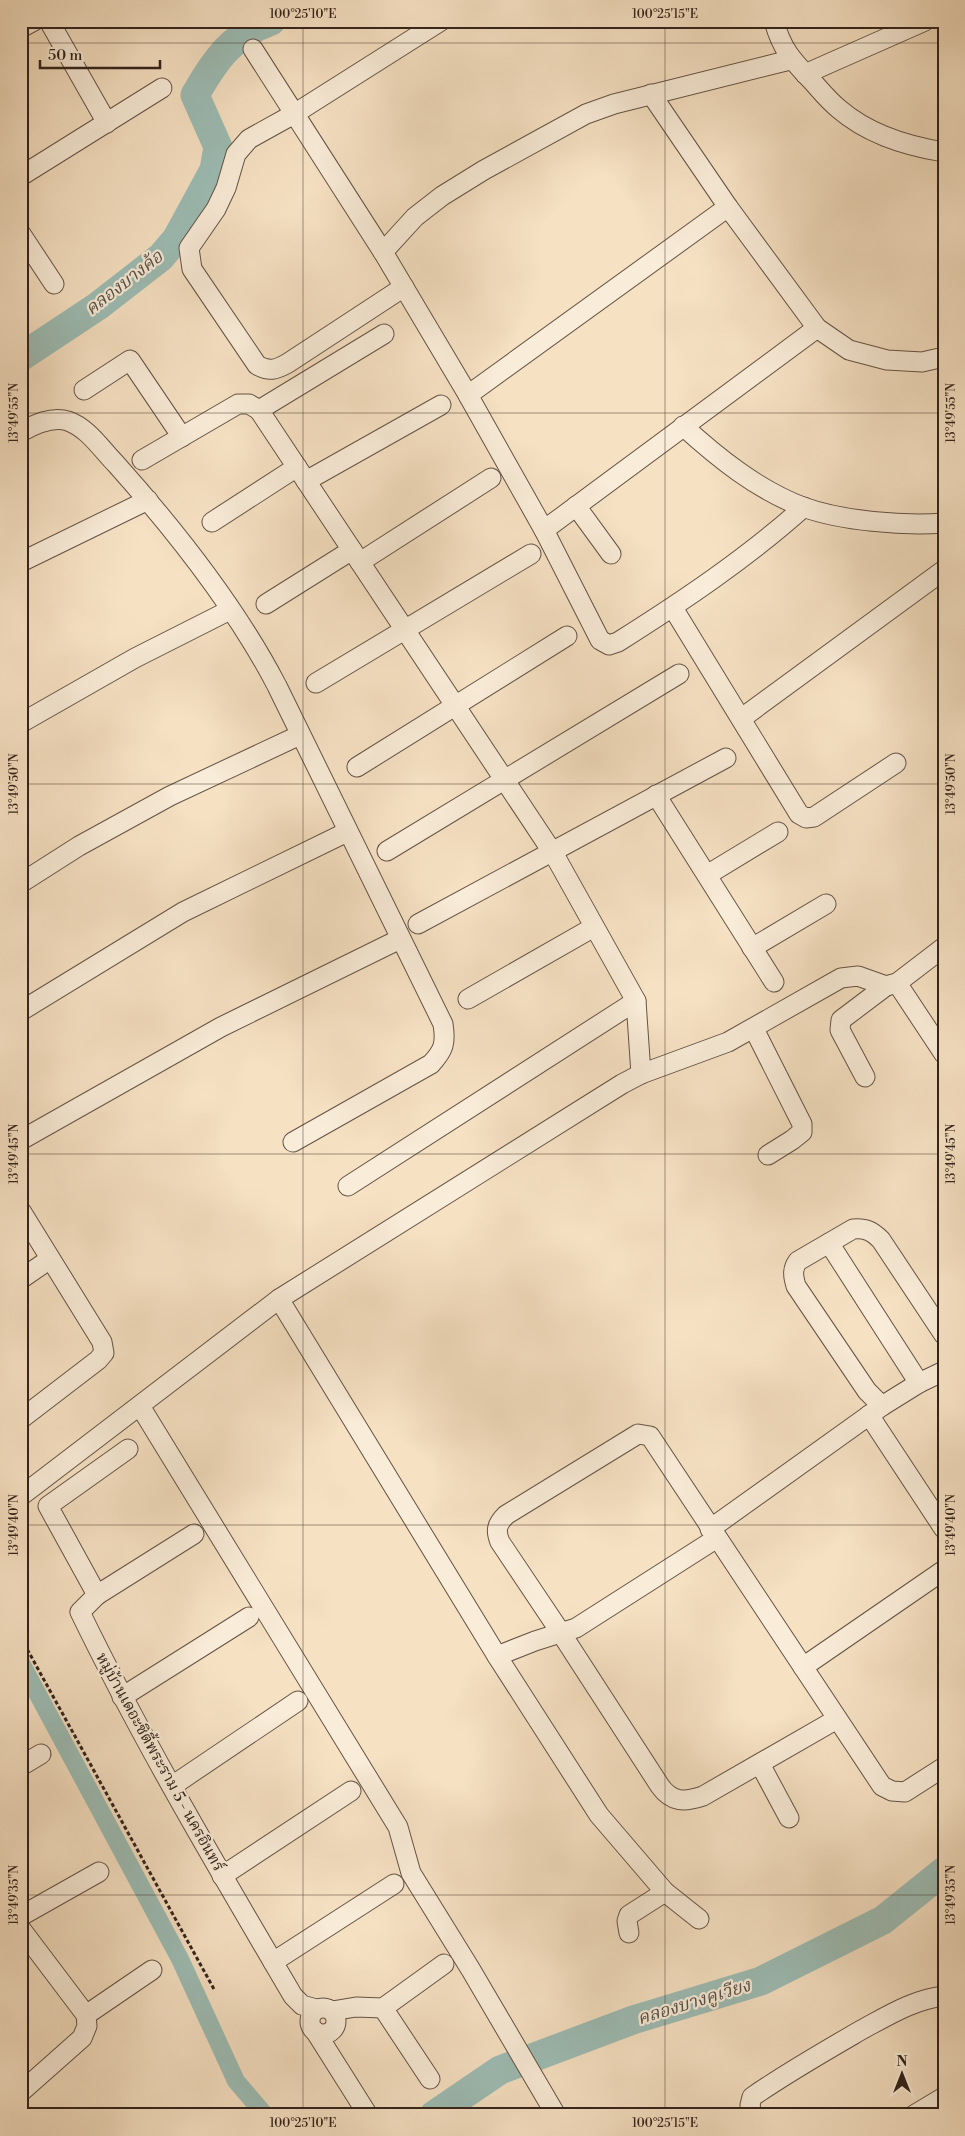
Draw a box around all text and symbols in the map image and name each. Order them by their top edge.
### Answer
text: 100°25'10"E [270,7,336,22]
text: 100°25'15"E [632,7,698,22]
scale bar [40,38,160,70]
text: 50 m [48,46,82,65]
water label: คลองบางค้อ [80,245,168,321]
text: 13°49'55"N [7,383,22,443]
text: 13°49'55"N [944,383,959,443]
text: 13°49'50"N [7,753,22,815]
text: 13°49'50"N [944,753,959,815]
text: 13°49'45"N [7,1124,22,1184]
text: 13°49'45"N [944,1124,959,1184]
text: 13°49'40"N [7,1494,22,1556]
text: 13°49'40"N [944,1494,959,1556]
street label: หมู่บ้านเดอะซิตี้พระราม 5 - นครอินทร์ [91,1648,231,1876]
text: 13°49'35"N [7,1865,22,1925]
text: 13°49'35"N [944,1865,959,1925]
water label: คลองบางคูเวียง [635,1974,754,2030]
north arrow [878,2048,928,2098]
text: N [896,2053,908,2071]
text: 100°25'10"E [270,2116,336,2131]
text: 100°25'15"E [632,2116,698,2131]

